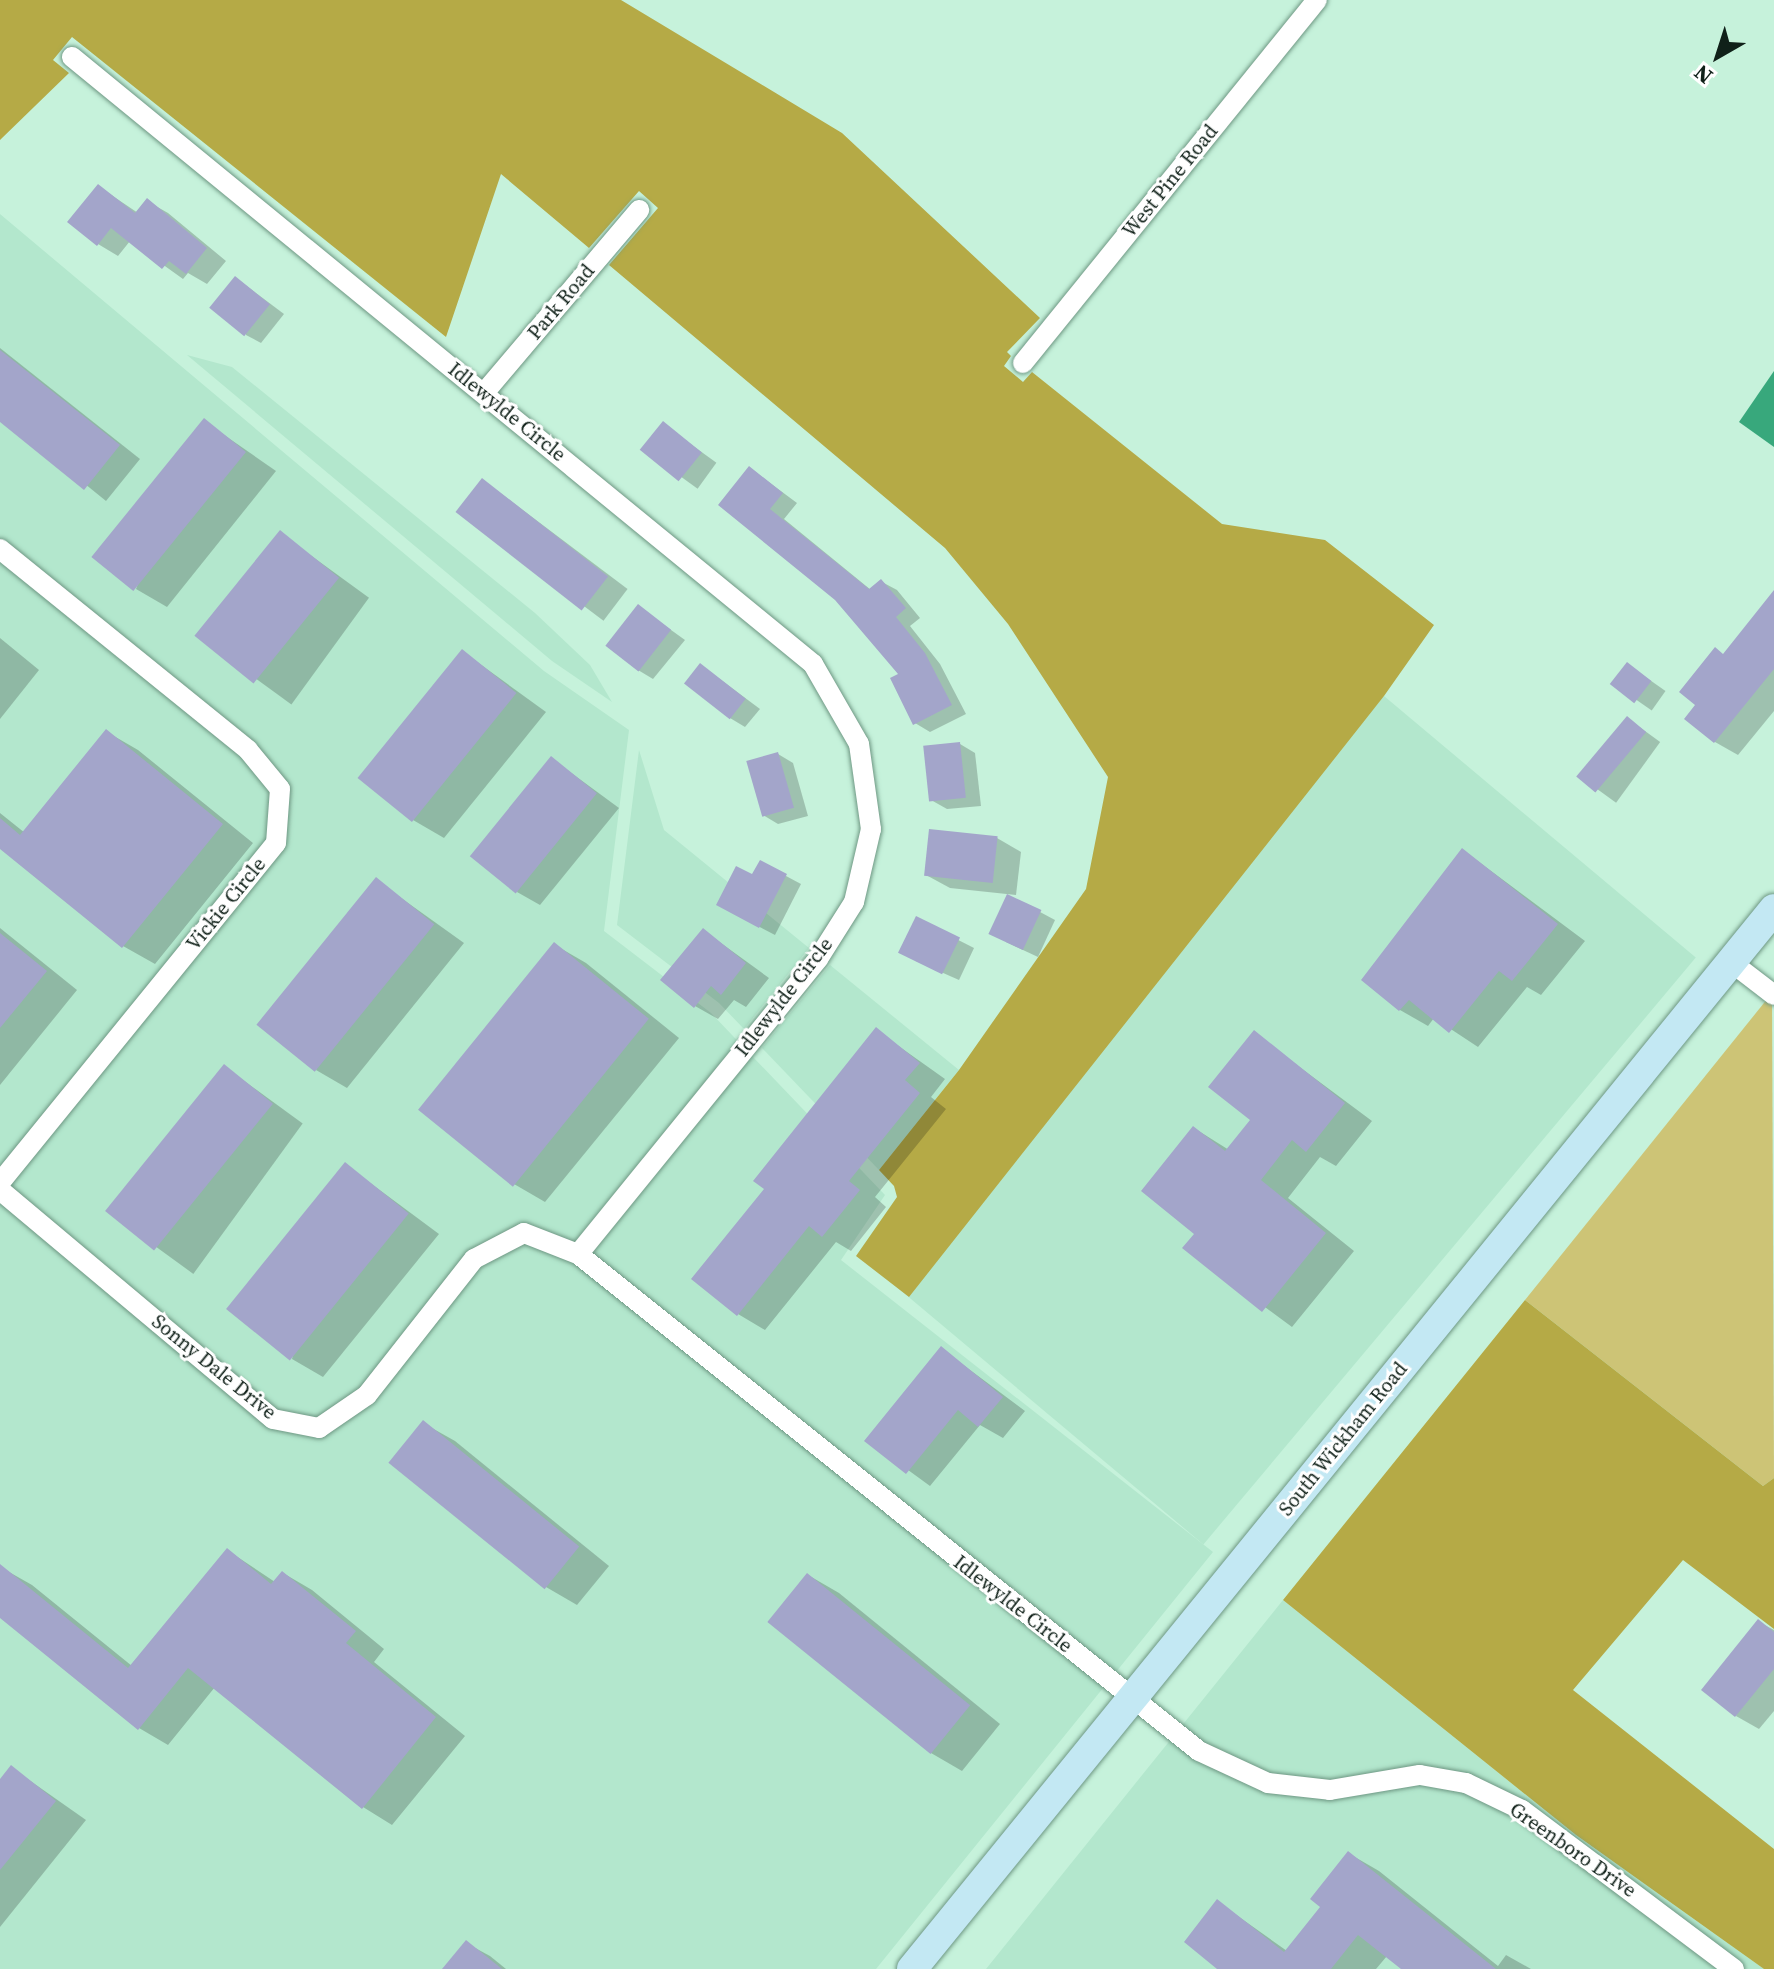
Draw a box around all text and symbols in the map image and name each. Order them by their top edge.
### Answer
north arrow [1678,16,1758,96]
text: N [1687,58,1719,91]
street label: West Pine Road [1117,120,1223,242]
street label: Park Road [523,259,599,345]
street label: Idlewylde Circle [443,357,571,467]
street label: Vickie Circle [181,853,271,955]
street label: Idlewylde Circle [730,933,838,1061]
street label: Sonny Dale Drive [147,1309,281,1425]
street label: South Wickham Road [1274,1357,1412,1521]
street label: Idlewylde Circle [949,1550,1077,1658]
street label: Greenboro Drive [1505,1797,1641,1903]

